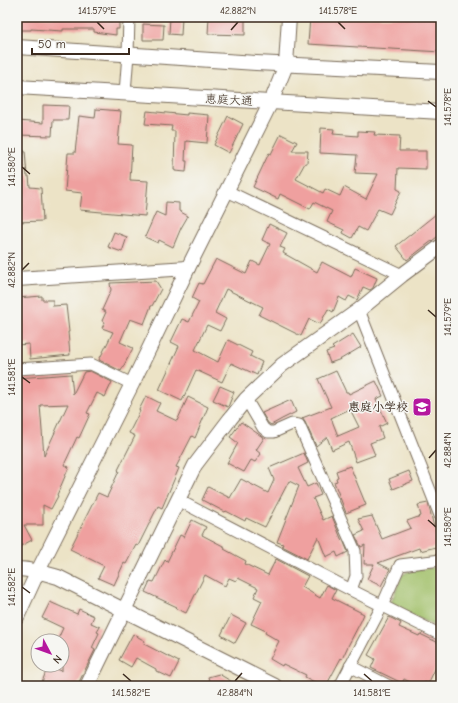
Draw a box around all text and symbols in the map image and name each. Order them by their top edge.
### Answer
text: 141.579°E [78,5,116,17]
text: 42.882°N [220,5,256,17]
text: 141.578°E [319,5,357,17]
scale bar [32,30,129,56]
text: 50 m [38,37,66,51]
text: 141.578°E [442,88,454,126]
street label: 恵庭大通 [205,92,253,108]
text: 141.580°E [6,147,18,187]
text: 42.882°N [6,252,18,288]
text: 141.579°E [442,298,454,336]
text: 141.581°E [6,358,18,396]
school or university icon: 恵庭小学校 [411,396,433,418]
place label: 恵庭小学校 [348,400,408,414]
text: 42.884°N [442,432,454,468]
text: 141.580°E [442,507,454,547]
text: 141.582°E [6,568,18,606]
north arrow [30,633,70,673]
text: N [50,652,64,666]
text: 141.582°E [112,687,150,699]
text: 42.884°N [217,687,253,699]
text: 141.581°E [353,687,391,699]

